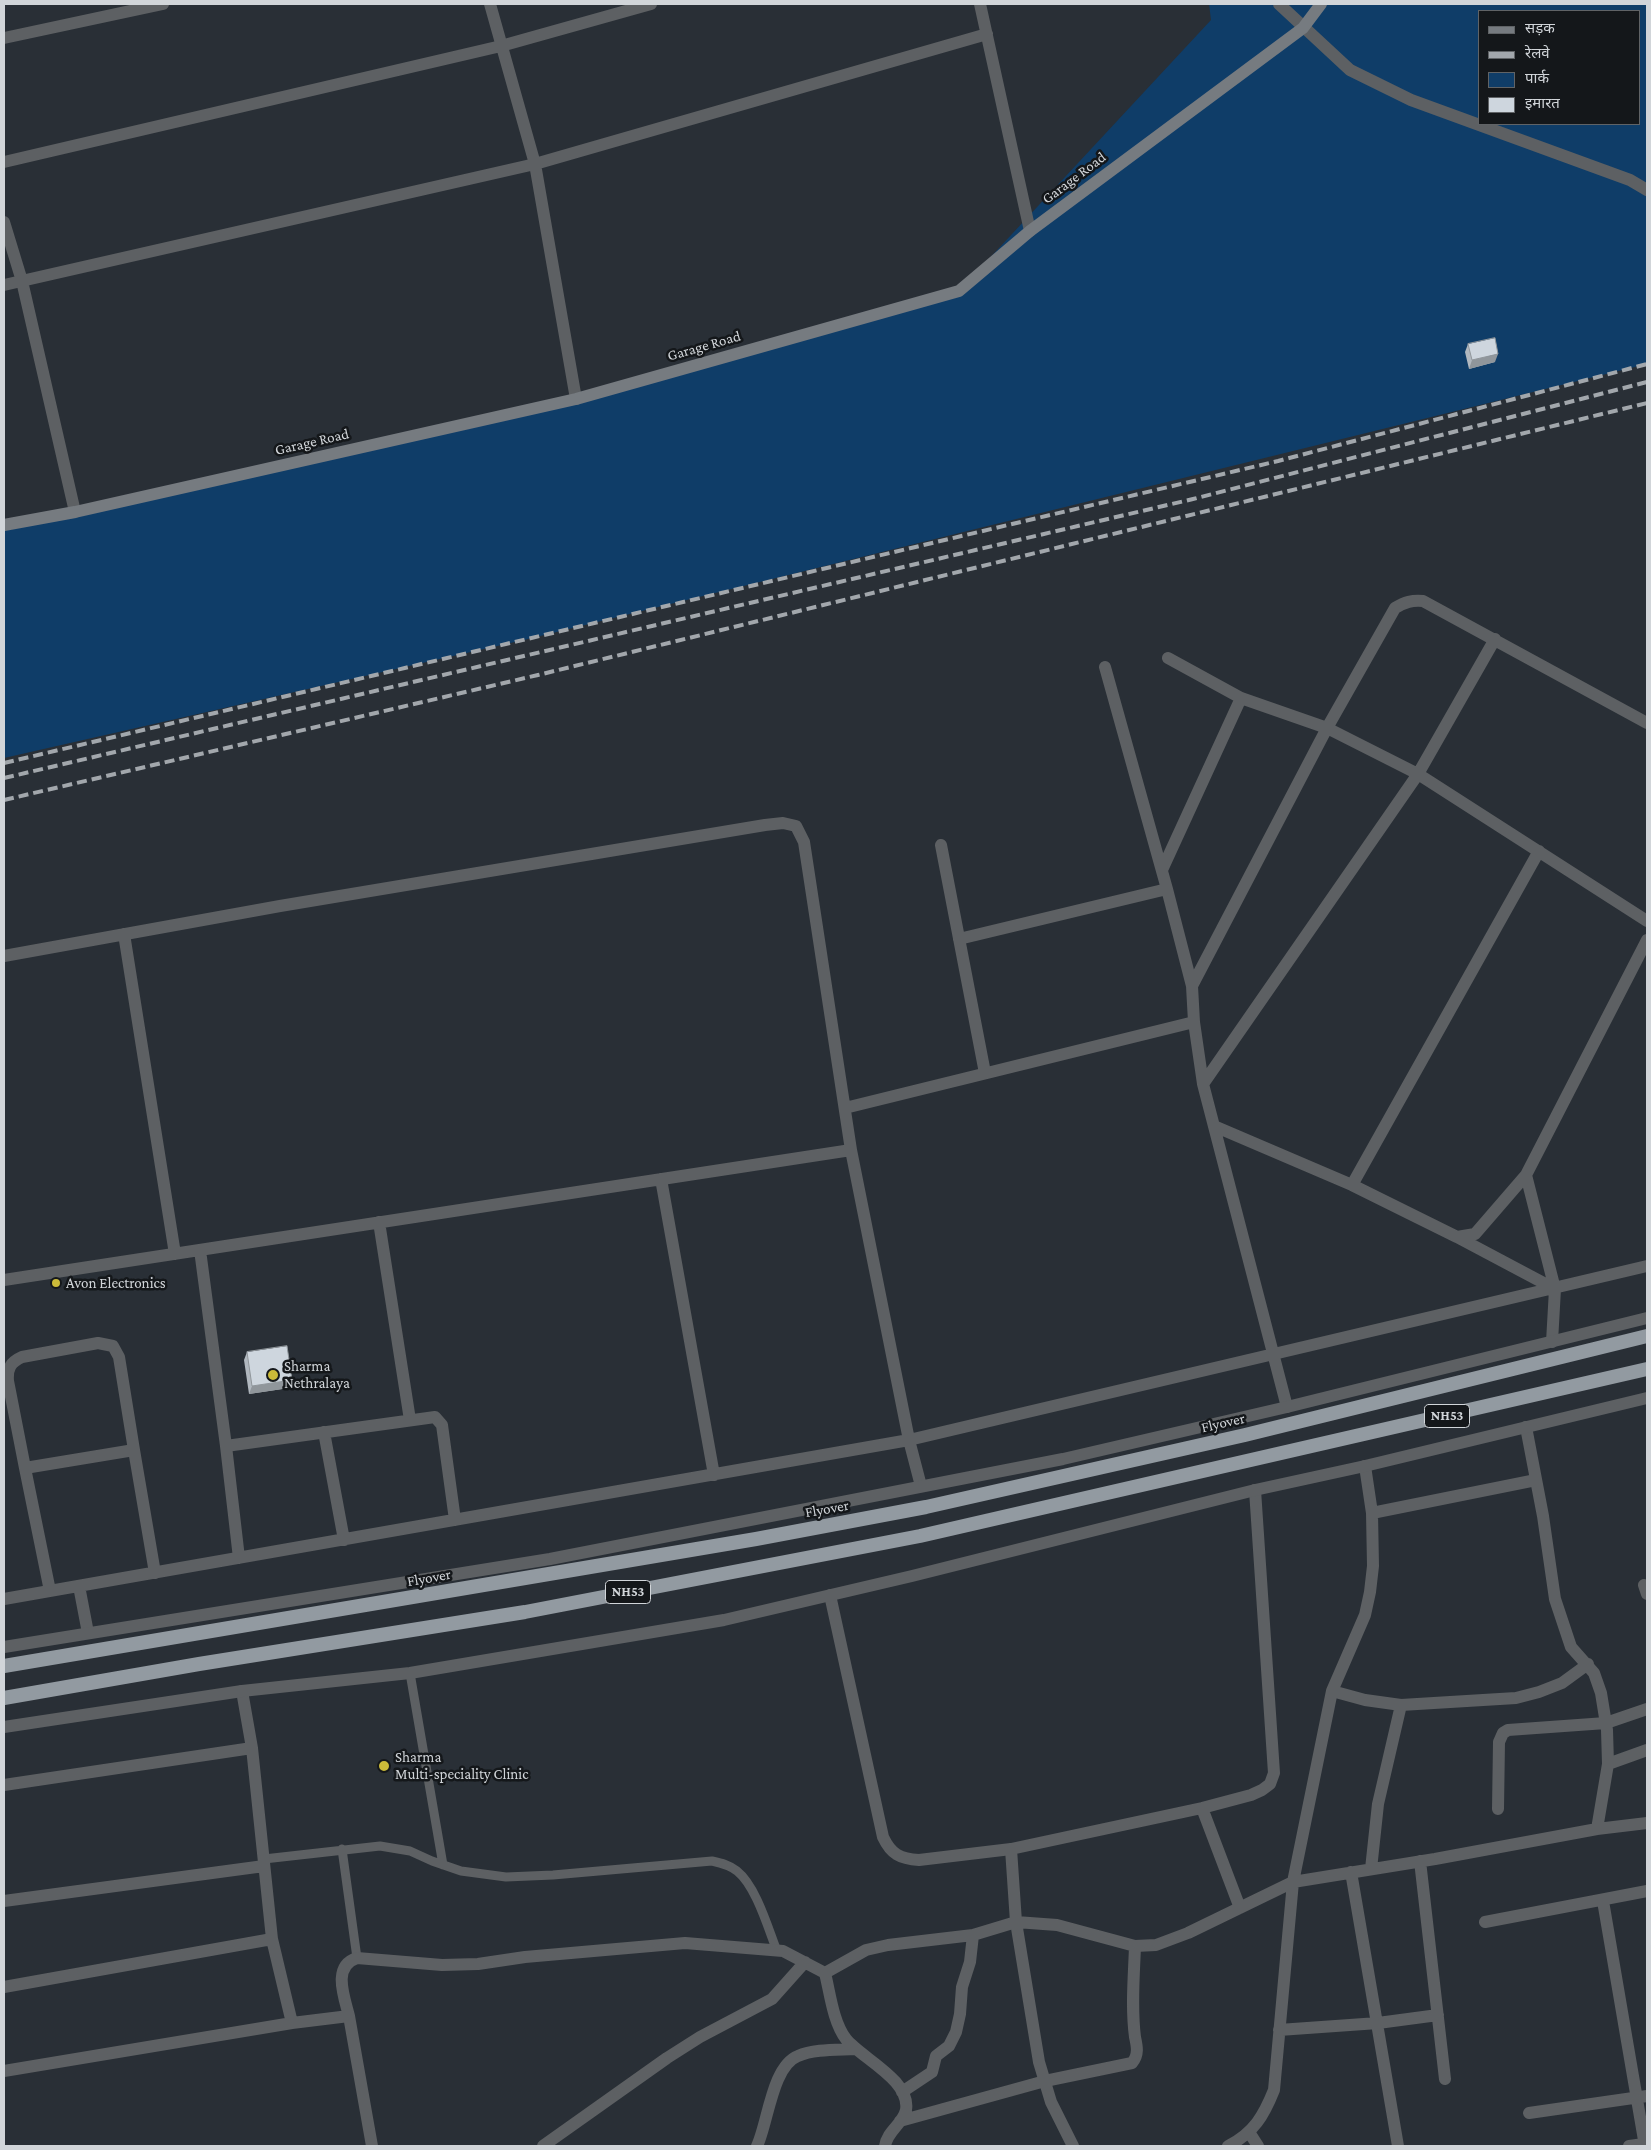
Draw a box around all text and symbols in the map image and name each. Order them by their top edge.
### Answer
legend [1478,10,1641,125]
text: सड़क [1525,20,1555,36]
text: रेलवे [1525,45,1550,61]
text: पार्क [1525,70,1549,86]
text: इमारत [1525,95,1560,111]
street label: Garage Road [1038,148,1110,208]
street label: Garage Road [665,327,743,365]
street label: Garage Road [273,425,351,459]
place label: Avon Electronics [66,1274,166,1292]
marker: Avon Electronics [50,1277,62,1289]
place label: Sharma Nethralaya [284,1357,350,1392]
marker: Sharma Nethralaya [266,1368,280,1382]
road number: NH53 [1424,1404,1470,1428]
street label: Flyover [1199,1409,1247,1437]
street label: Flyover [804,1496,850,1522]
street label: Flyover [406,1565,452,1591]
road number: NH53 [606,1580,650,1604]
place label: Sharma Multi-speciality Clinic [395,1748,529,1783]
marker: Sharma Multi-speciality Clinic [377,1759,391,1773]

